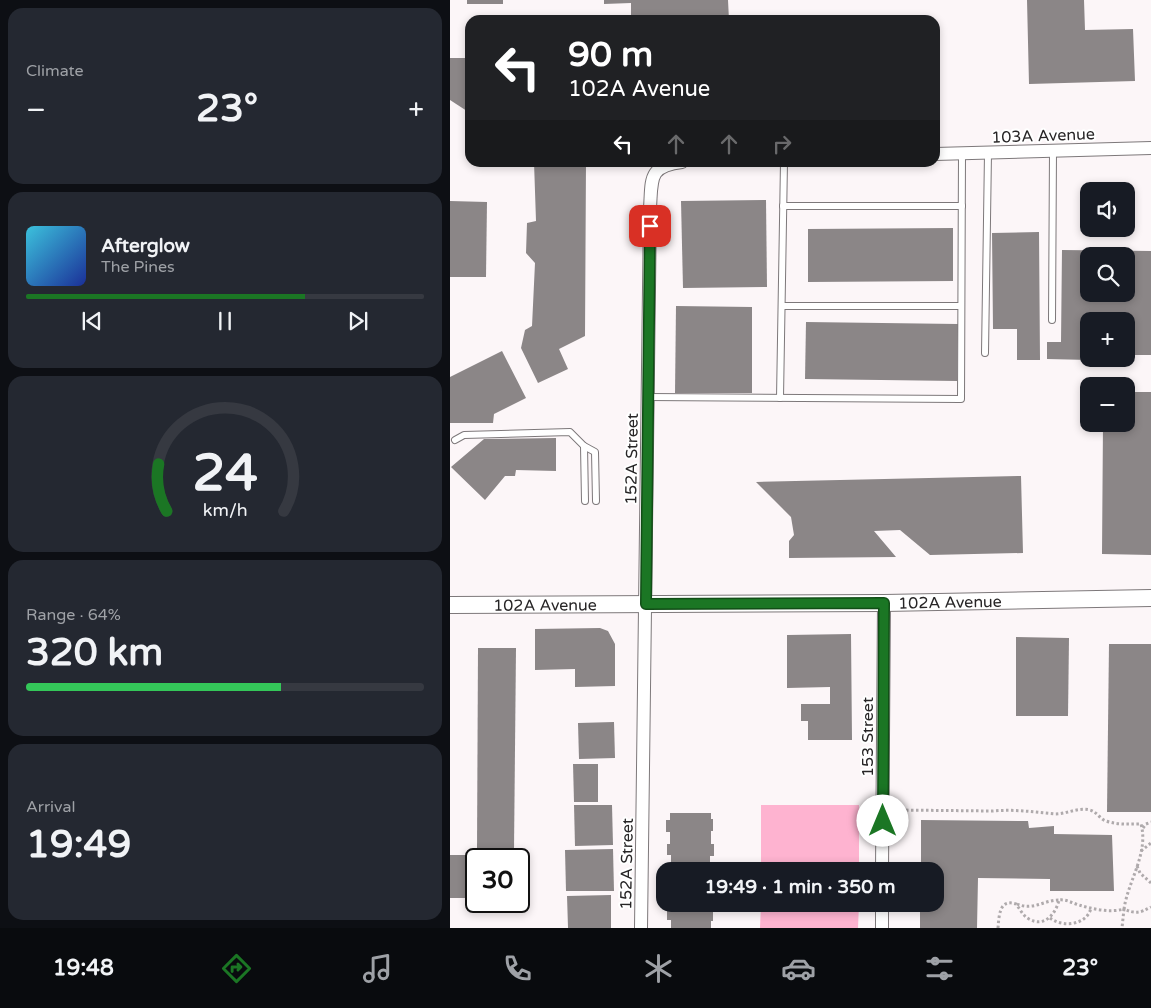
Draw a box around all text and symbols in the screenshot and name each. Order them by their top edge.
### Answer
text: 90 m [568,34,653,76]
icon: left [485,35,550,100]
text: Climate [26,61,84,81]
text: 102A Avenue [568,76,710,102]
text: 23° [196,86,258,132]
text: − [26,93,46,127]
text: + [408,93,424,127]
street label: 103A Avenue [991,124,1095,148]
icon: left [609,130,637,158]
icon: ahead [662,130,690,158]
icon: ahead [715,130,743,158]
icon: right [768,130,796,158]
map controls [1080,182,1135,432]
button: sound [1080,182,1135,237]
pin [629,205,671,247]
icon: arrive [636,212,664,240]
text: Afterglow [101,235,190,257]
button: search [1080,247,1135,302]
text: The Pines [101,257,175,277]
icon: previous [78,307,106,335]
icon: pause [211,307,239,335]
icon: next [344,307,372,335]
button: + [1080,312,1135,367]
button: − [1080,377,1135,432]
street label: 152A Street [621,413,643,505]
text: 24 [192,442,258,505]
text: km/h [203,500,247,521]
street label: 102A Avenue [898,592,1002,614]
street label: 102A Avenue [493,595,597,616]
text: Range · 64% [26,605,121,625]
text: 320 km [26,630,163,676]
street label: 153 Street [858,697,878,777]
position arrow [856,794,908,846]
text: Arrival [26,797,75,817]
street label: 152A Street [616,818,638,910]
text: 19:49 [26,822,131,868]
speed limit sign: 30 [465,848,530,913]
text: 19:49 · 1 min · 350 m [704,876,896,898]
icon: directions [219,951,254,986]
icon: music [360,951,395,986]
icon: phone [500,951,535,986]
icon: climate [641,951,676,986]
icon: car [781,951,816,986]
icon: filters [922,951,957,986]
text: 19:48 [53,955,114,981]
text: 23° [1062,955,1098,981]

